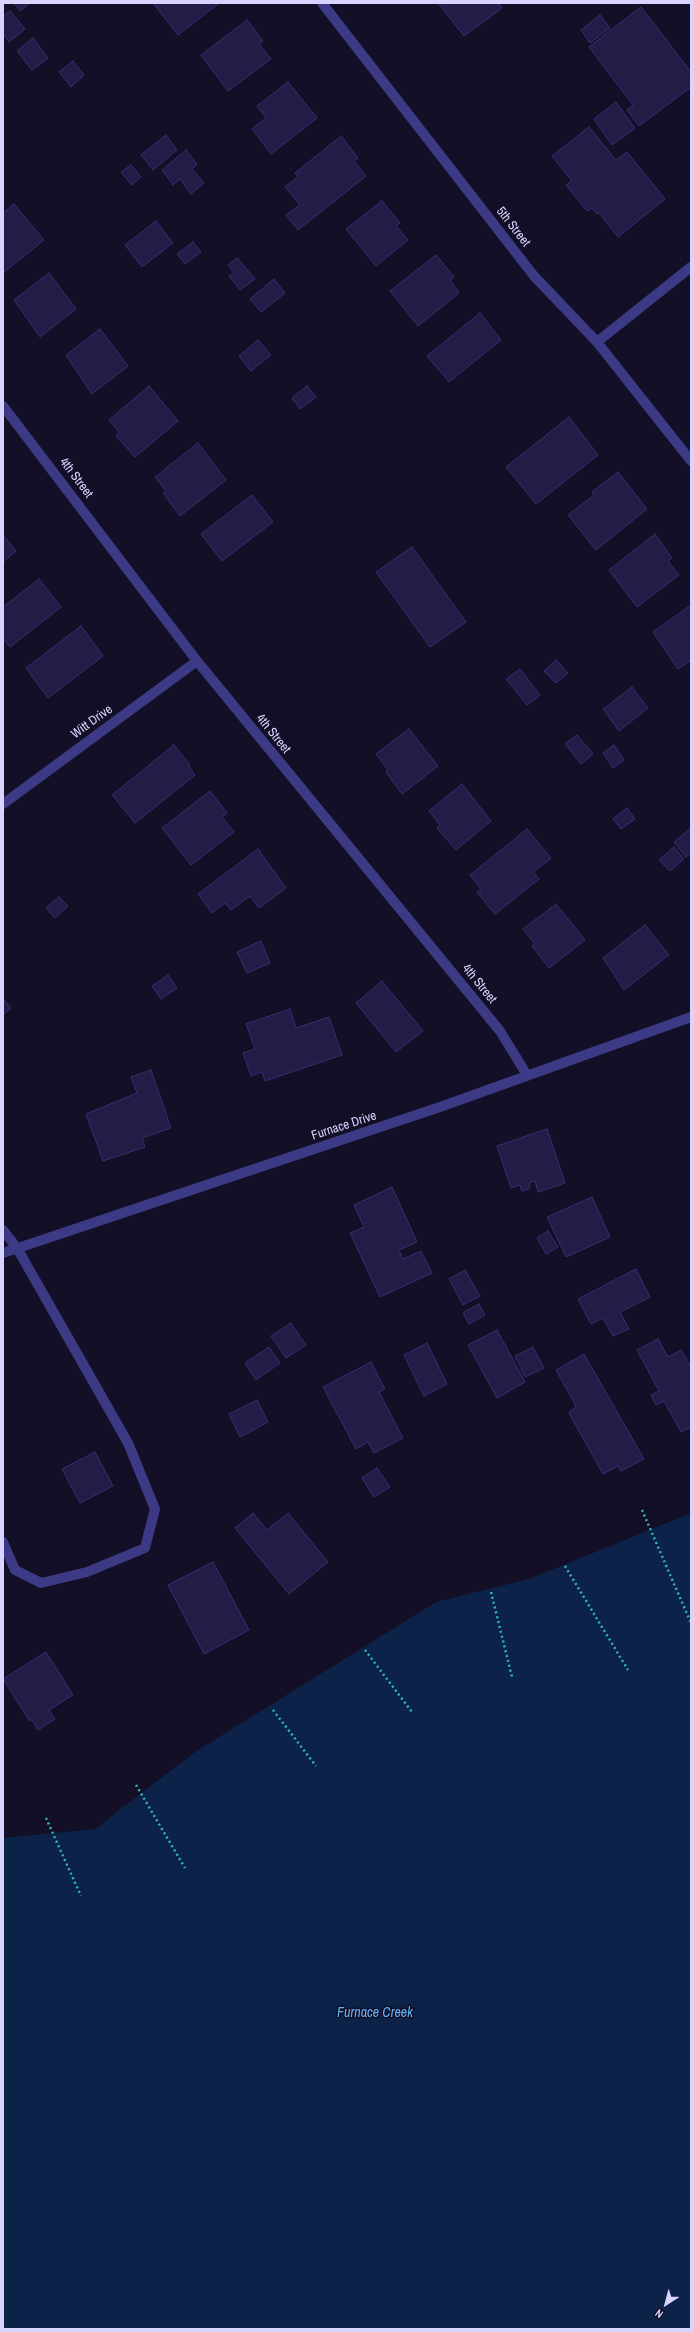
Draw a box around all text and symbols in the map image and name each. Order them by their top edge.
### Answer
street label: 5th Street [493,204,533,250]
street label: 4th Street [56,455,96,501]
street label: Witt Drive [68,702,116,742]
street label: 4th Street [252,711,294,757]
street label: 4th Street [458,961,500,1007]
street label: Furnace Drive [309,1108,379,1144]
water label: Furnace Creek [337,2005,413,2021]
north arrow [646,2284,686,2324]
text: N [652,2306,666,2321]

